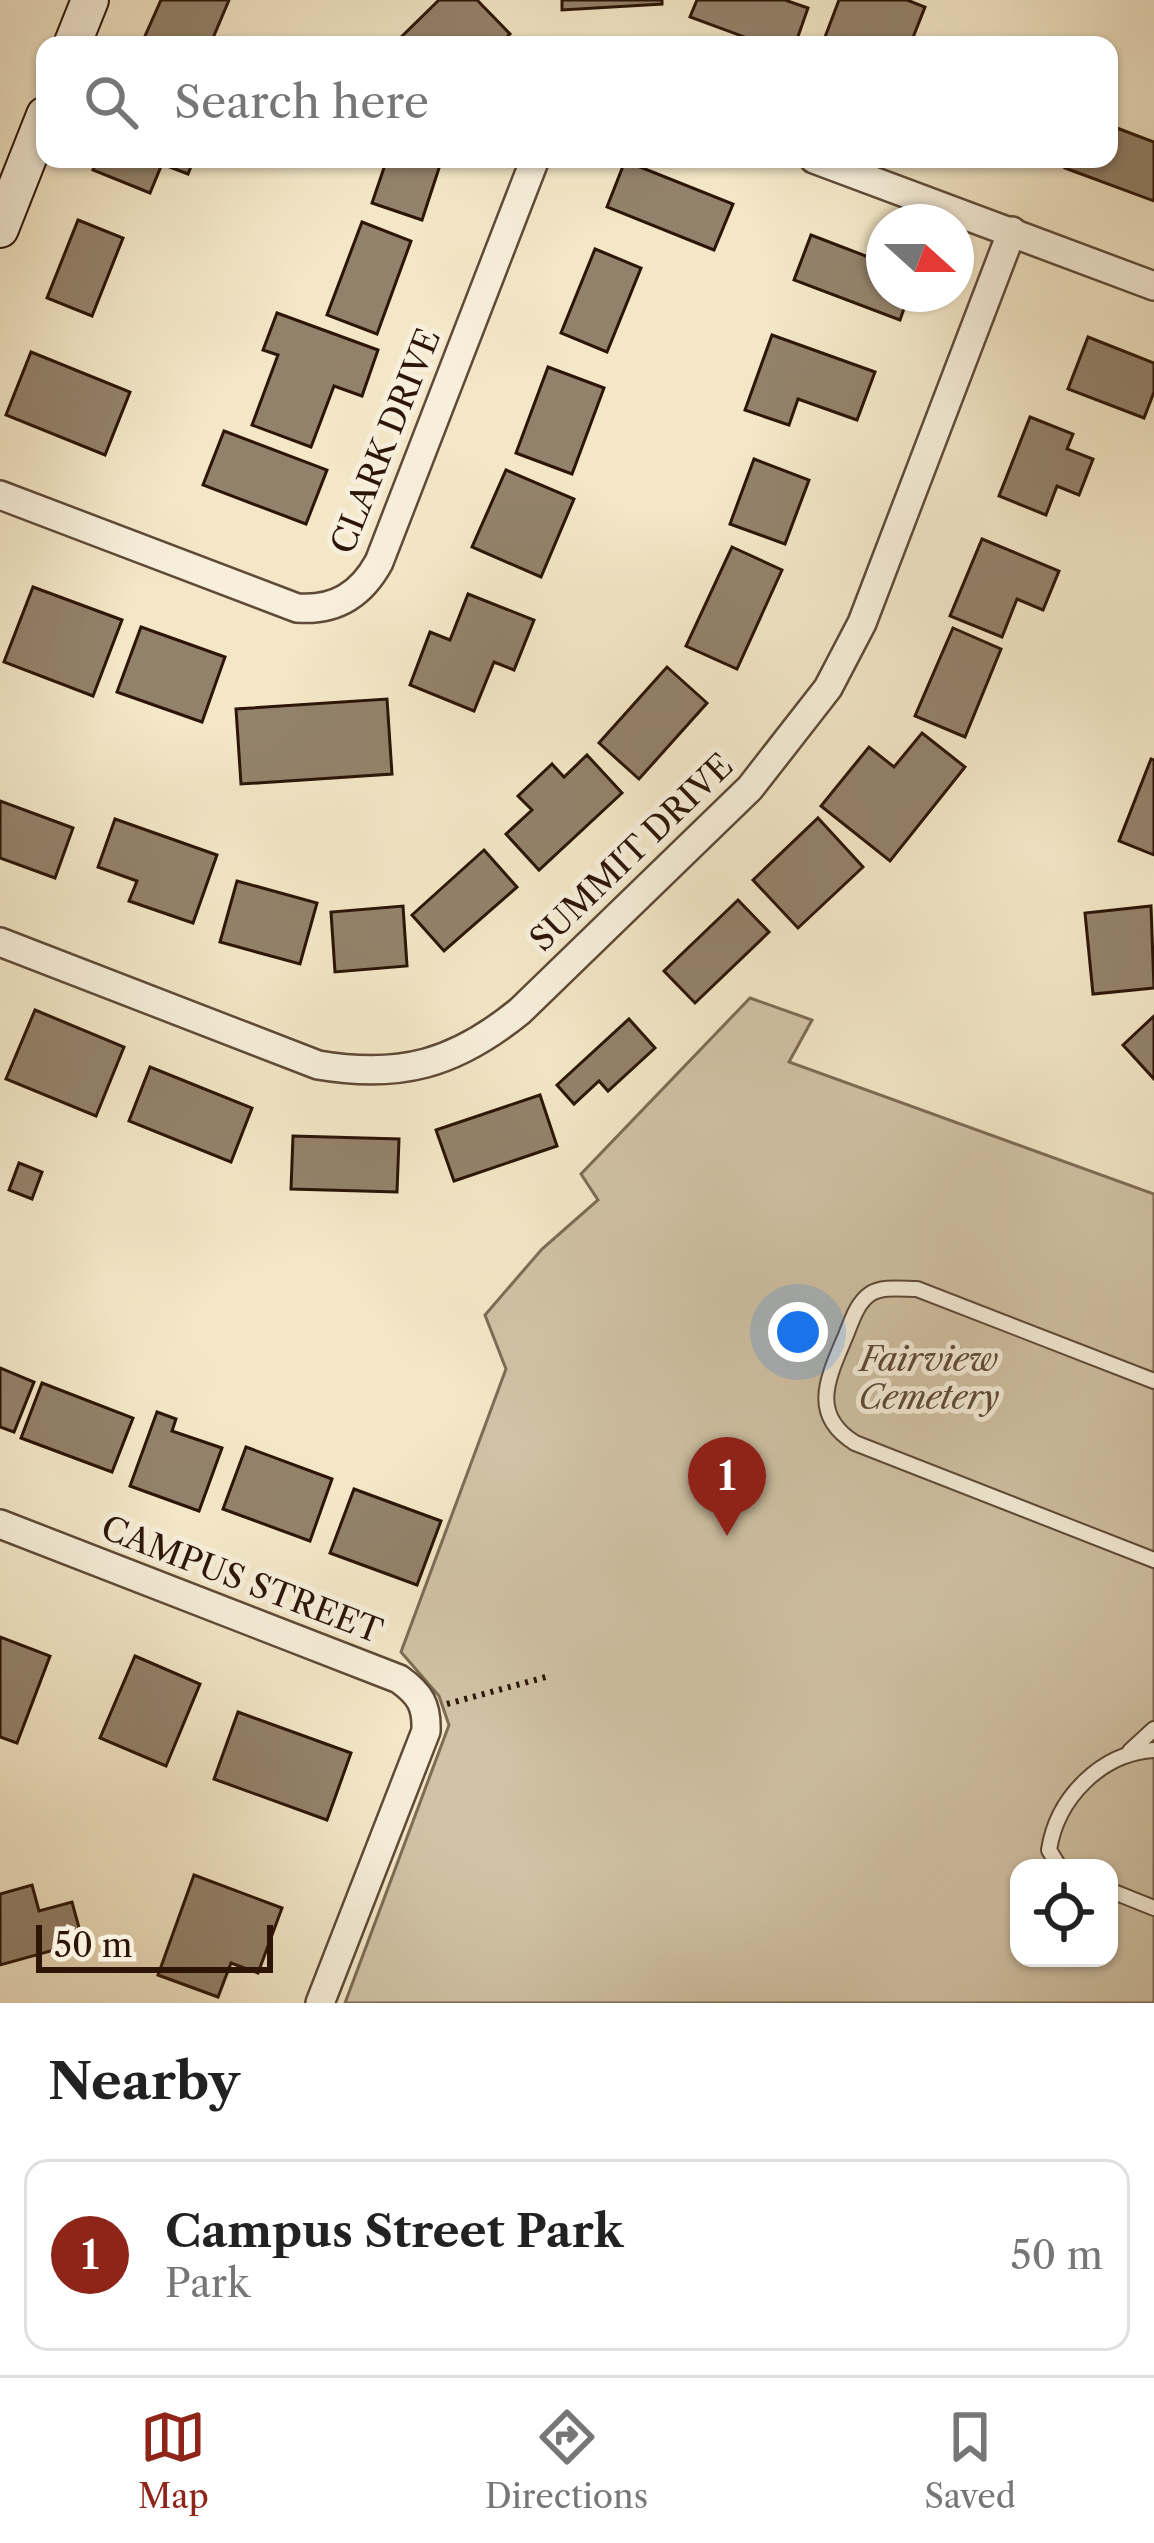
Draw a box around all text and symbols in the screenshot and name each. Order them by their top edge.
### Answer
search box [36,36,1118,168]
icon: search [78,69,144,135]
text: Search here [174,74,429,130]
north arrow [866,204,974,312]
street label: CLARK DRIVE [322,323,449,560]
street label: SUMMIT DRIVE [521,745,741,960]
your location [768,1302,828,1362]
park label: Fairview Cemetery [857,1339,1000,1418]
pin: 1 [688,1437,766,1536]
street label: CAMPUS STREET [96,1507,388,1652]
map controls [1010,1859,1118,1967]
button: locate [1010,1859,1118,1967]
scale bar [36,1919,273,1972]
text: 50 m [54,1925,132,1966]
text: Nearby [48,2050,240,2112]
text: Campus Street Park [165,2203,623,2259]
text: 1 [81,2231,99,2279]
text: 50 m [1010,2231,1103,2279]
text: Park [165,2259,250,2307]
tab: Map [138,2404,209,2517]
tab: Directions [485,2404,648,2517]
tab: Saved [924,2404,1016,2517]

